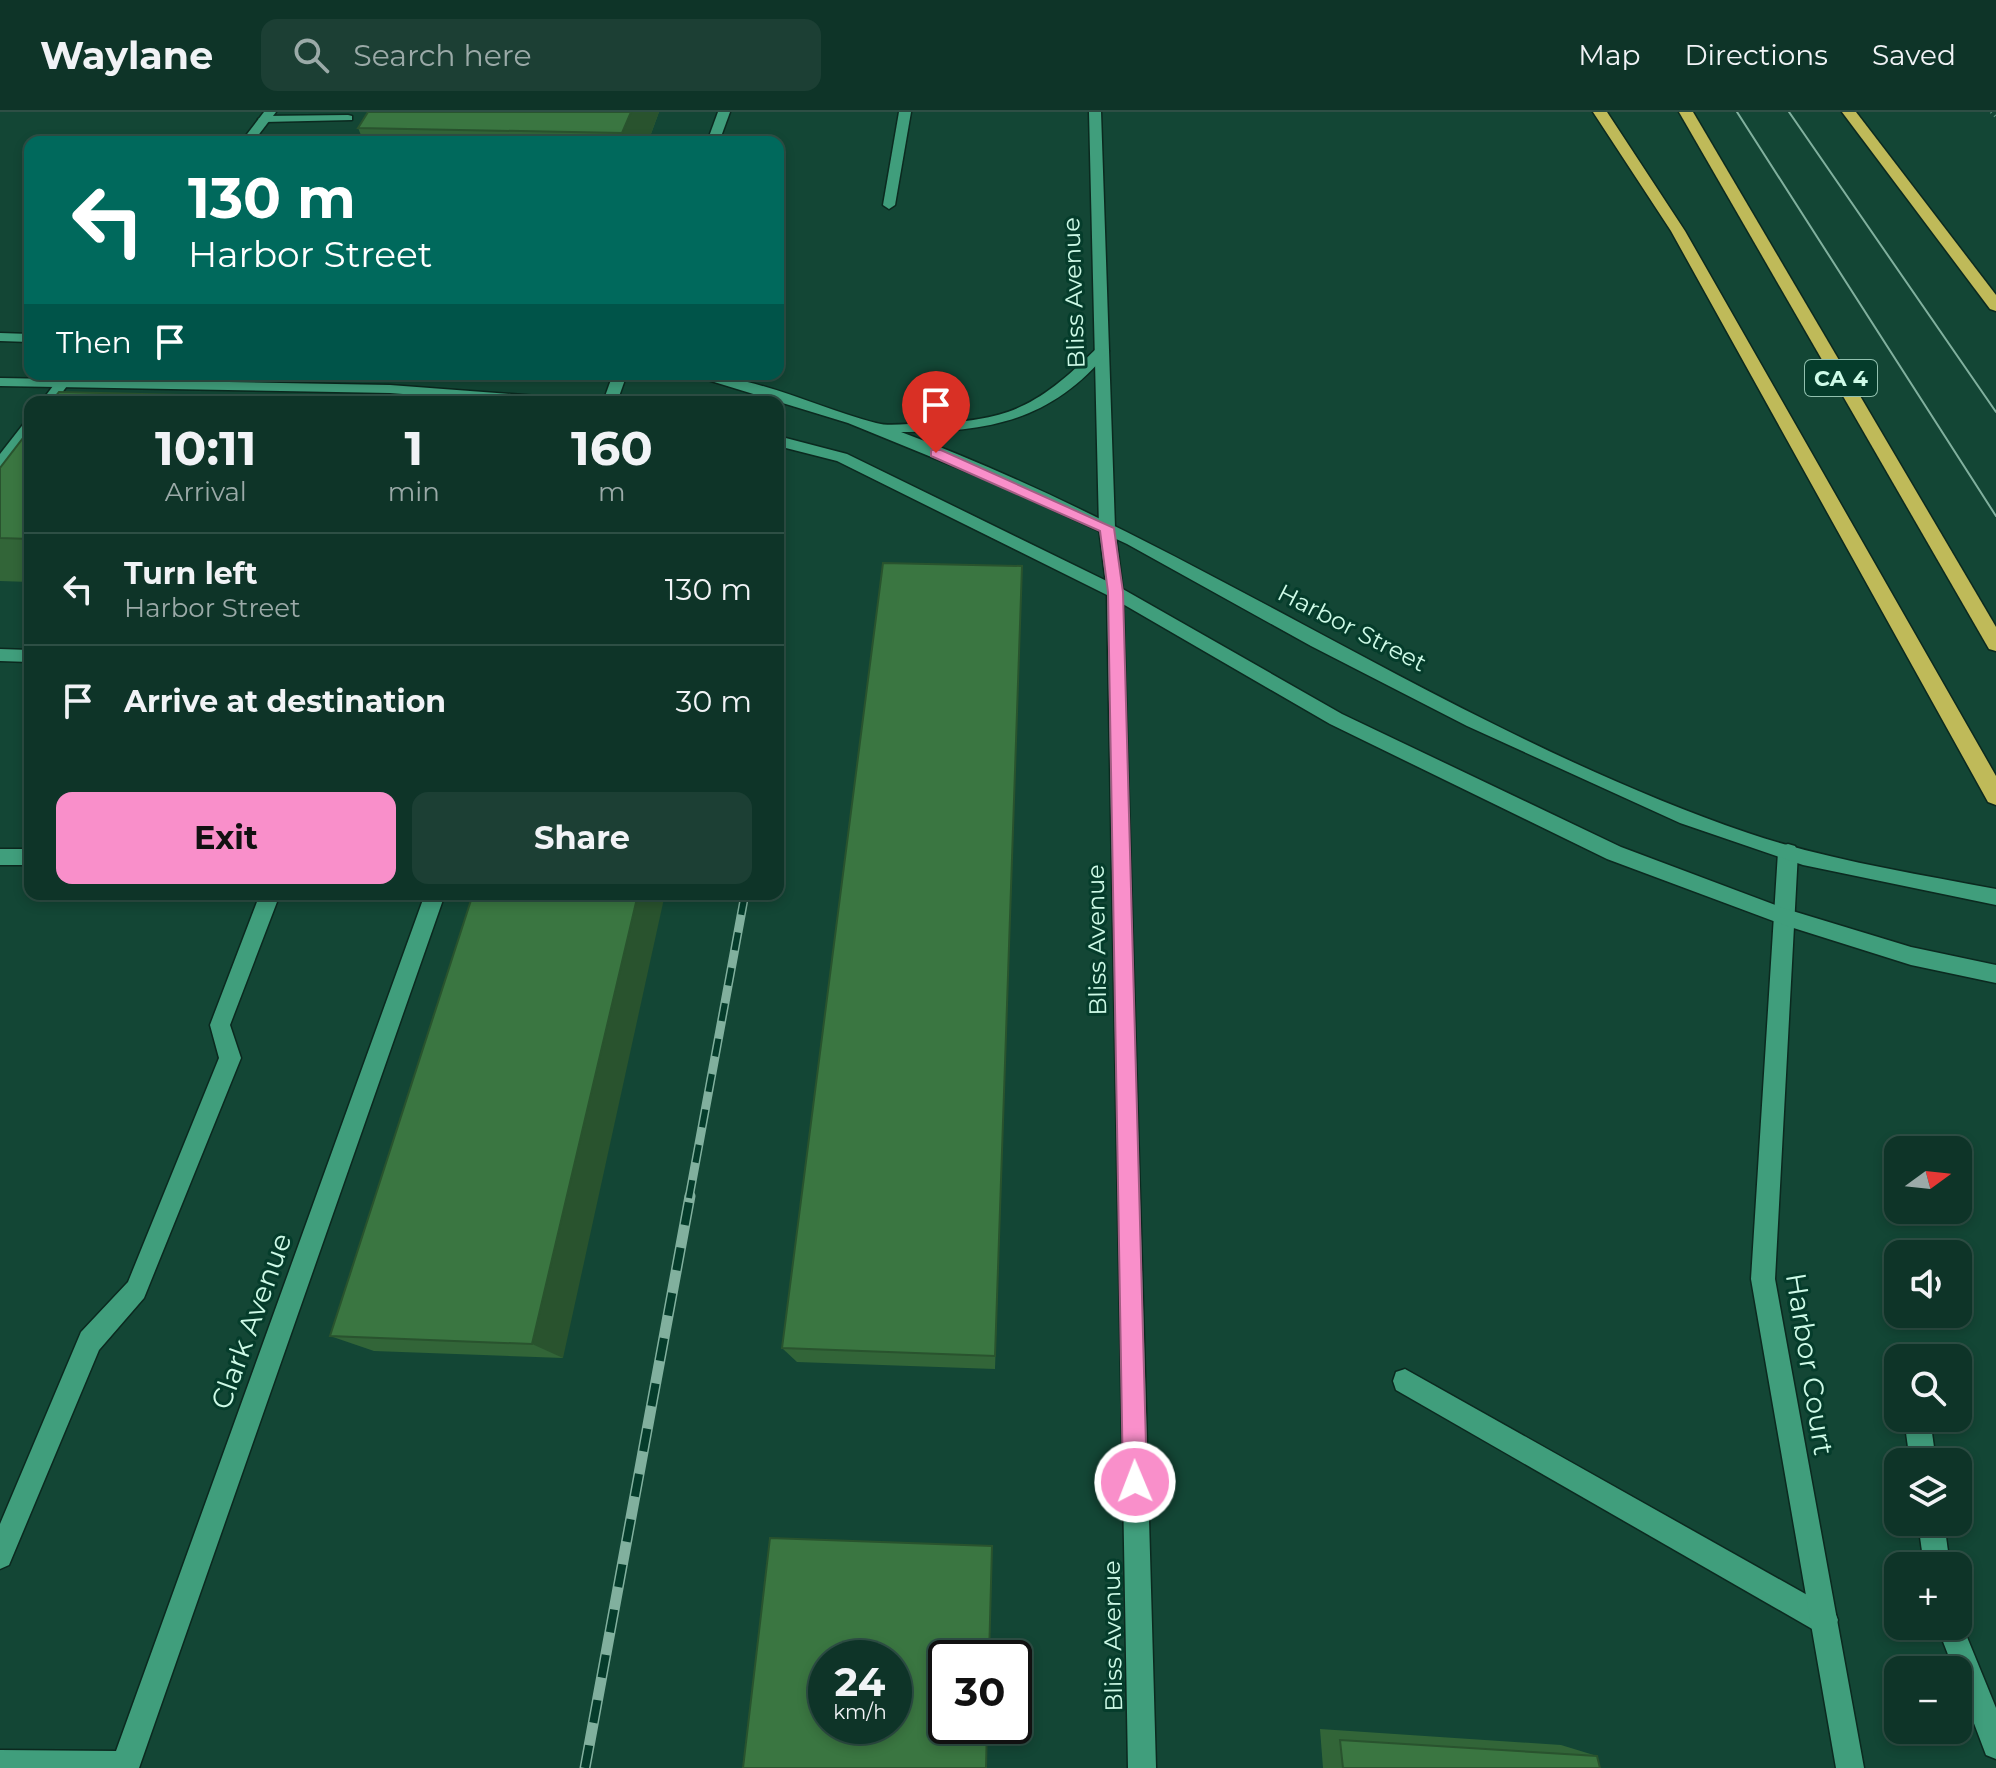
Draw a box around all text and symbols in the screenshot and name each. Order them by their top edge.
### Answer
search box [261,19,821,91]
text: Waylane [40,32,213,79]
icon: search [289,33,333,77]
text: Search here [353,37,532,74]
text: Map [1578,38,1640,72]
text: Directions [1684,38,1828,72]
text: Saved [1872,38,1956,72]
text: 130 m [188,164,356,232]
icon: left [56,168,160,272]
street label: Bliss Avenue [1056,217,1091,369]
text: Harbor Street [188,232,432,276]
icon: arrive [148,320,192,364]
text: Then [56,324,132,361]
road number: CA 4 [1805,360,1877,396]
pin [902,371,970,453]
icon: arrive [914,383,958,427]
text: 10:11 [155,419,257,477]
text: 1 [404,419,423,477]
text: 160 [571,419,653,477]
text: Arrival [165,476,247,508]
text: min [388,476,440,508]
text: m [598,476,626,508]
text: Turn left [124,555,257,592]
icon: left [56,567,100,611]
text: 130 m [665,571,752,608]
street label: Harbor Street [1273,578,1432,678]
text: Harbor Street [124,592,300,624]
icon: arrive [56,679,100,723]
text: Arrive at destination [124,683,446,720]
text: 30 m [676,683,752,720]
button: Exit [56,792,396,884]
button: Share [412,792,752,884]
street label: Bliss Avenue [1081,864,1112,1016]
north arrow [1884,1136,1972,1224]
map controls [1884,1136,1972,1744]
street label: Clark Avenue [203,1228,299,1414]
button: sound [1884,1240,1972,1328]
street label: Harbor Court [1779,1270,1841,1458]
button: search [1884,1344,1972,1432]
position arrow [1093,1440,1177,1524]
button: layers [1884,1448,1972,1536]
button: + [1884,1552,1972,1640]
street label: Bliss Avenue [1097,1560,1128,1712]
speed limit sign: 30 [928,1640,1032,1744]
button: − [1884,1656,1972,1744]
text: 24 [835,1657,885,1706]
text: km/h [833,1700,887,1724]

